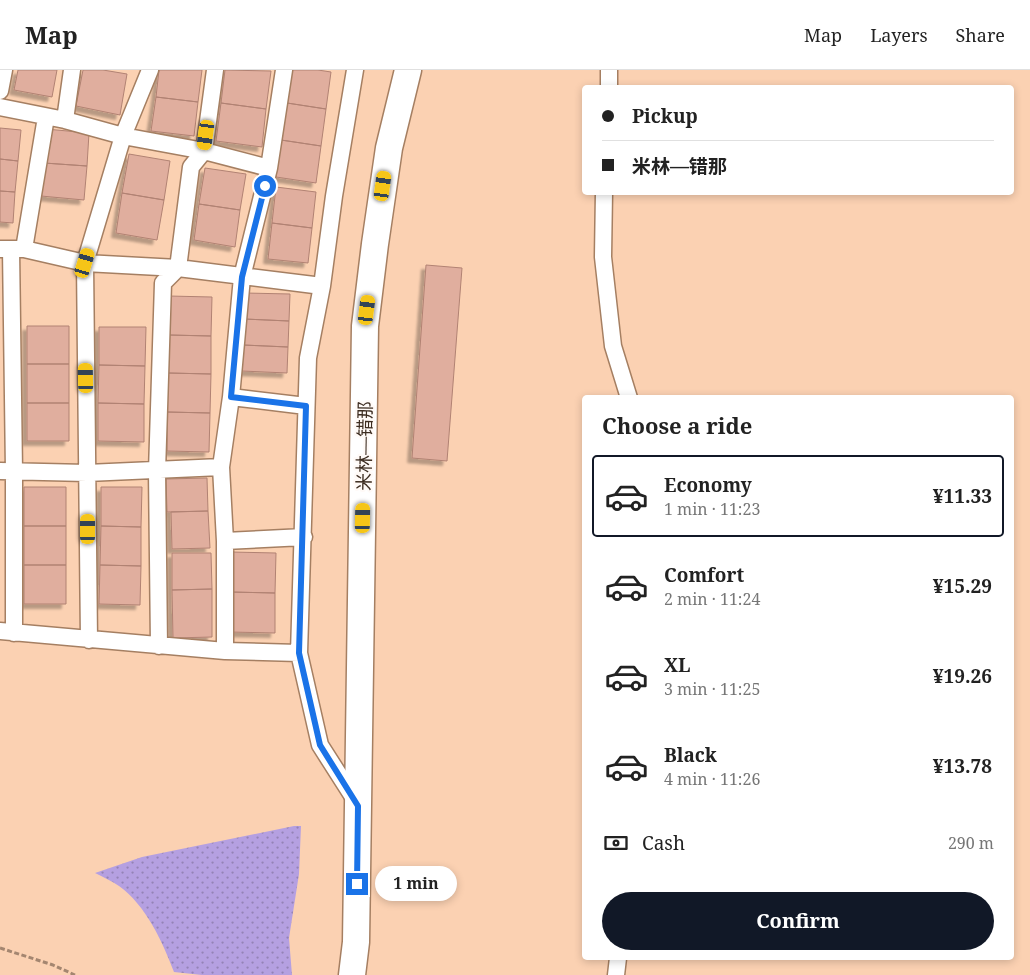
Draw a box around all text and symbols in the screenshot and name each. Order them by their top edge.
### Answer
text: Map [25,18,78,51]
text: Map [804,23,842,47]
text: Layers [870,23,928,47]
text: Share [956,23,1005,47]
text: Pickup [632,103,698,129]
car [196,119,215,151]
text: 米林—错那 [632,153,727,179]
car [373,170,392,202]
route start [254,175,276,197]
car [73,246,96,280]
car [357,294,376,326]
car [78,363,93,393]
street label: 米林—错那 [351,401,377,491]
text: Choose a ride [602,410,752,440]
text: Economy [664,472,752,498]
icon: car [604,474,649,519]
text: ¥11.33 [933,483,992,509]
text: 1 min · 11:23 [664,498,760,520]
car [355,503,370,533]
car [80,514,95,544]
text: Comfort [664,562,744,588]
icon: car [604,564,649,609]
text: ¥15.29 [933,573,992,599]
text: 2 min · 11:24 [664,588,760,610]
text: XL [664,652,690,678]
icon: car [604,654,649,699]
text: ¥19.26 [933,663,992,689]
text: 3 min · 11:25 [664,678,760,700]
text: Black [664,742,717,768]
icon: car [604,744,649,789]
text: ¥13.78 [933,753,992,779]
text: 4 min · 11:26 [664,768,760,790]
icon: cash [602,829,630,857]
text: Cash [642,830,685,856]
text: 290 m [948,832,994,854]
callout: 1 min [374,866,457,902]
text: 1 min [393,872,439,894]
route end [346,873,368,895]
button: Confirm [602,892,994,950]

